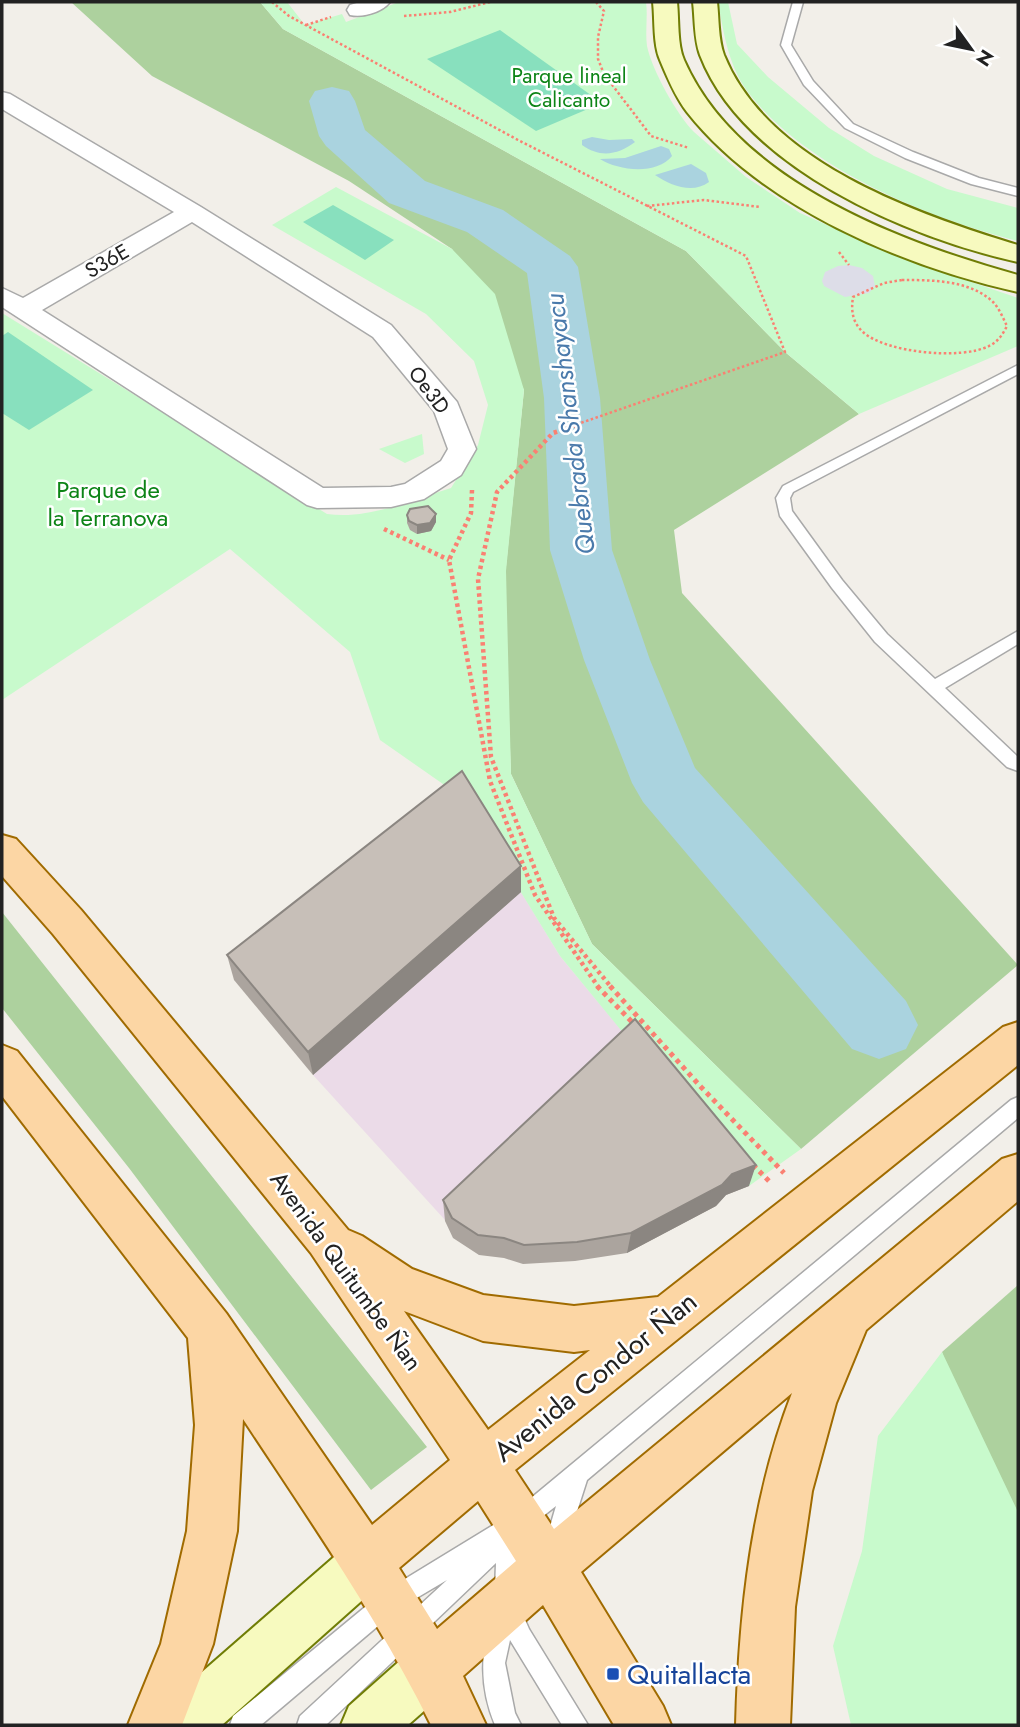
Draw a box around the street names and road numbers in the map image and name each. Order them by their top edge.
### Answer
street label: S36E [79,236,135,286]
street label: Oe3D [401,360,457,420]
street label: Avenida Quitumbe Ñan [262,1164,431,1378]
street label: Avenida Condor Ñan [485,1281,706,1471]

